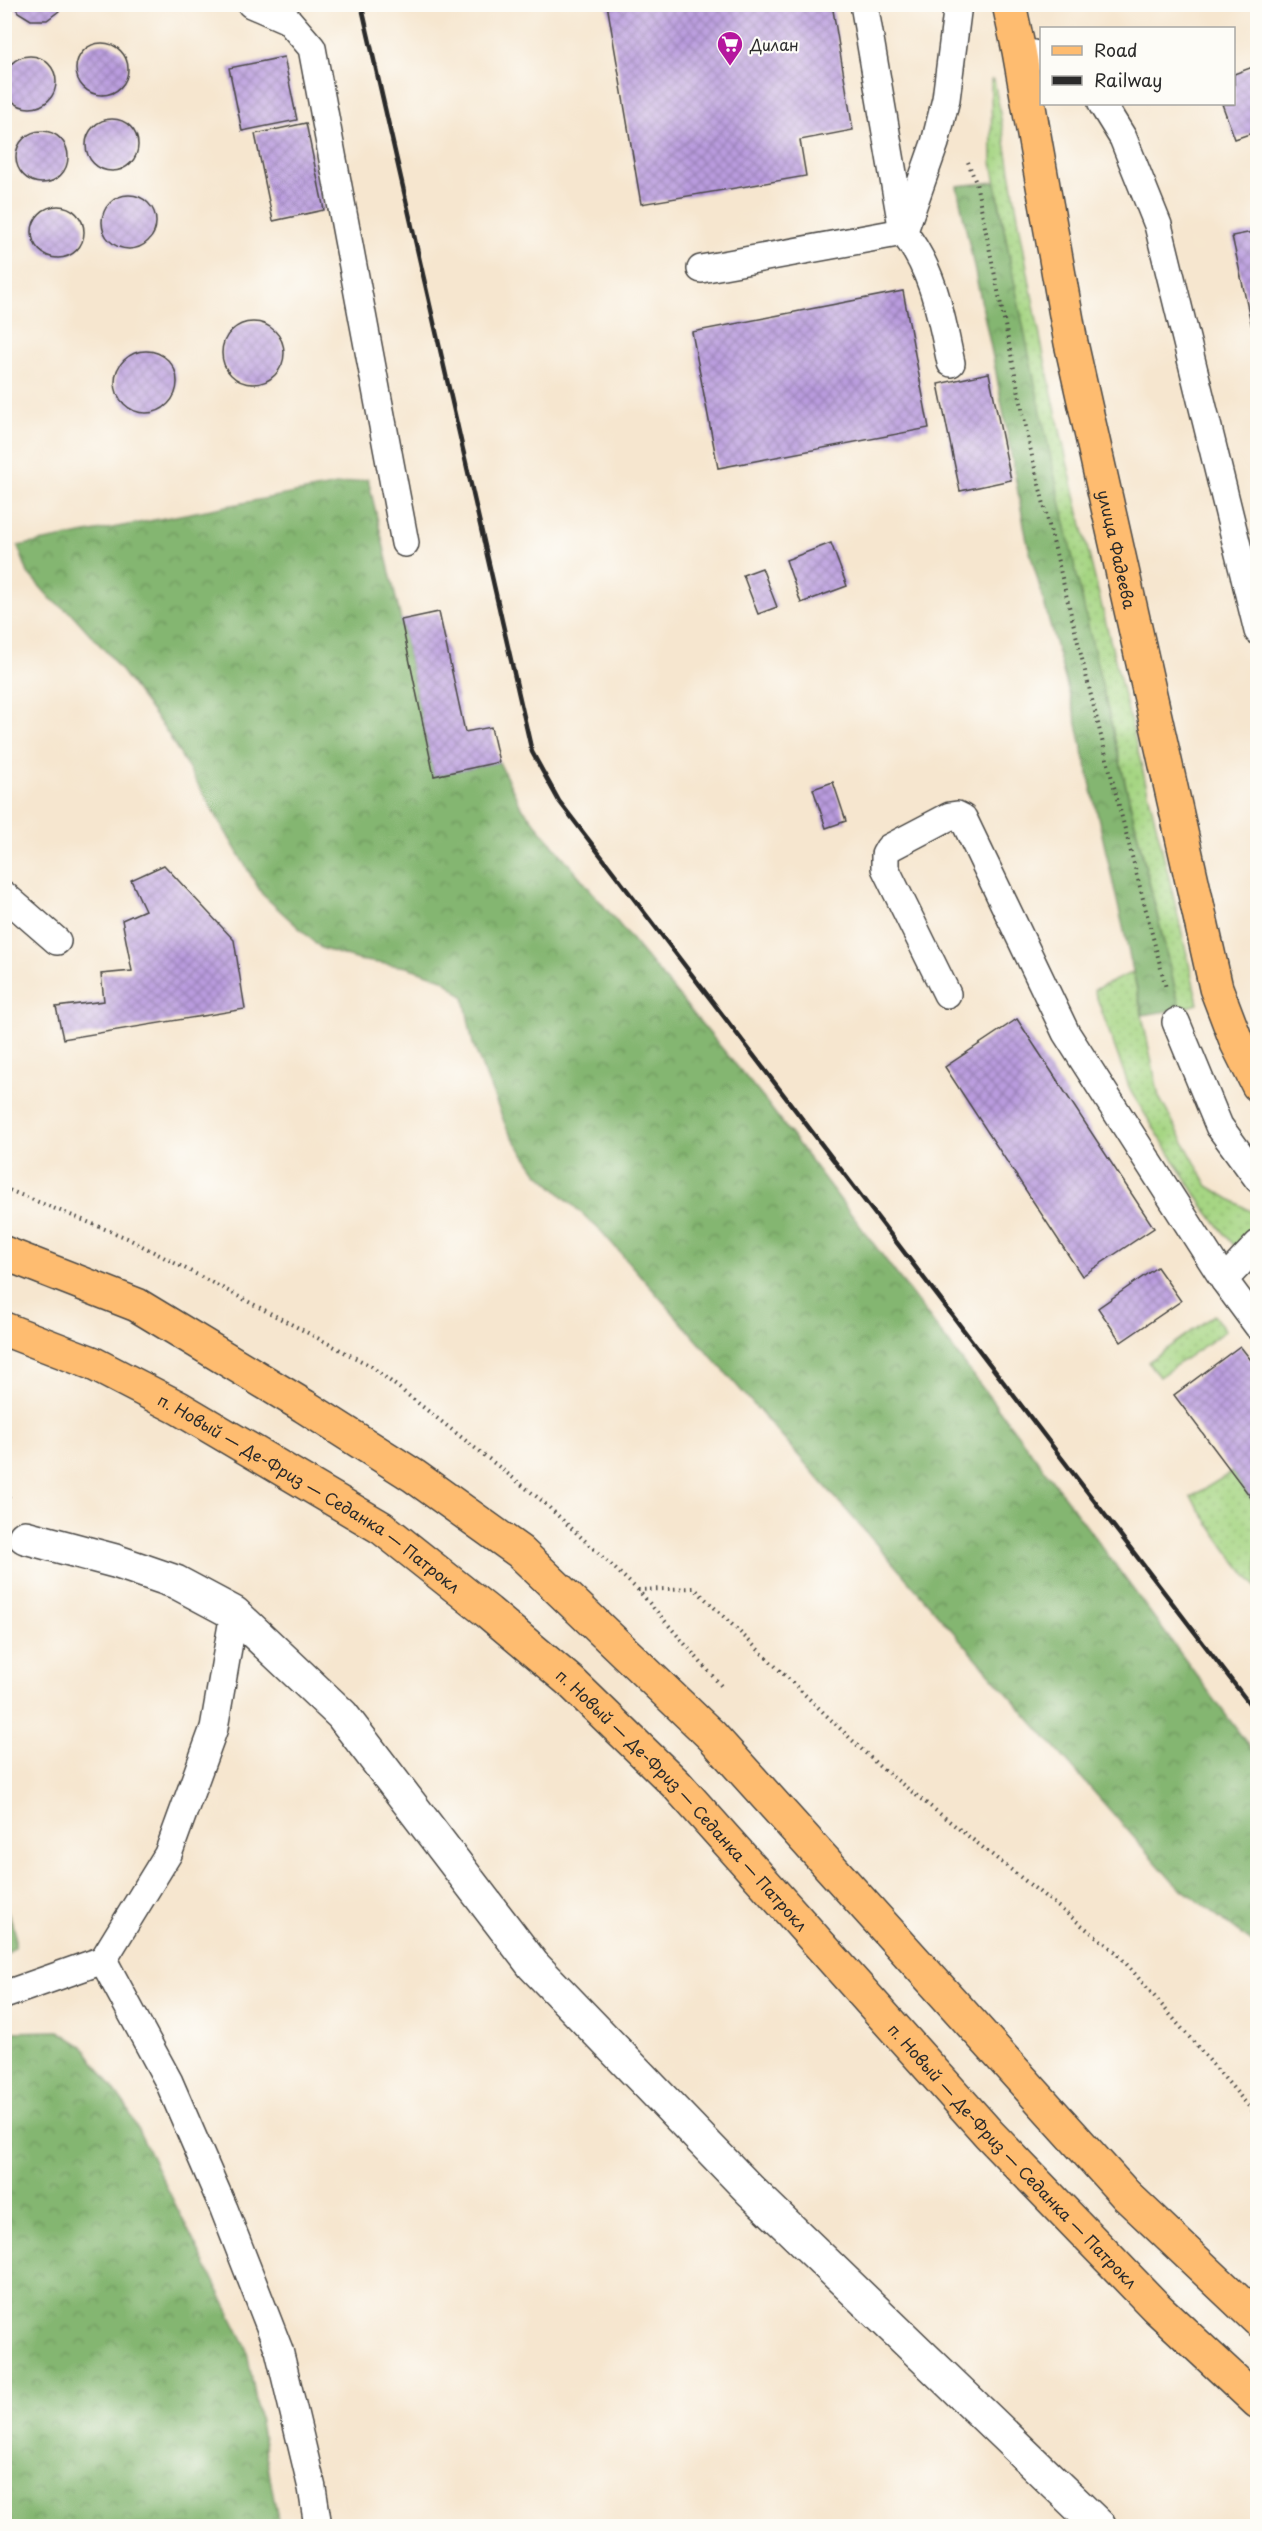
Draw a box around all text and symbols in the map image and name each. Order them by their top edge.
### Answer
legend [1040,27,1235,105]
supermarket icon: Дилан [715,29,745,67]
place label: Дилан [749,32,799,56]
text: Road [1094,36,1138,63]
text: Railway [1094,66,1162,93]
street label: улица Фадеева [1092,487,1142,611]
street label: п. Новый — Де-Фриз — Седанка — Патрокл [154,1387,466,1598]
street label: п. Новый — Де-Фриз — Седанка — Патрокл [551,1663,814,1936]
street label: п. Новый — Де-Фриз — Седанка — Патрокл [883,2018,1143,2293]

